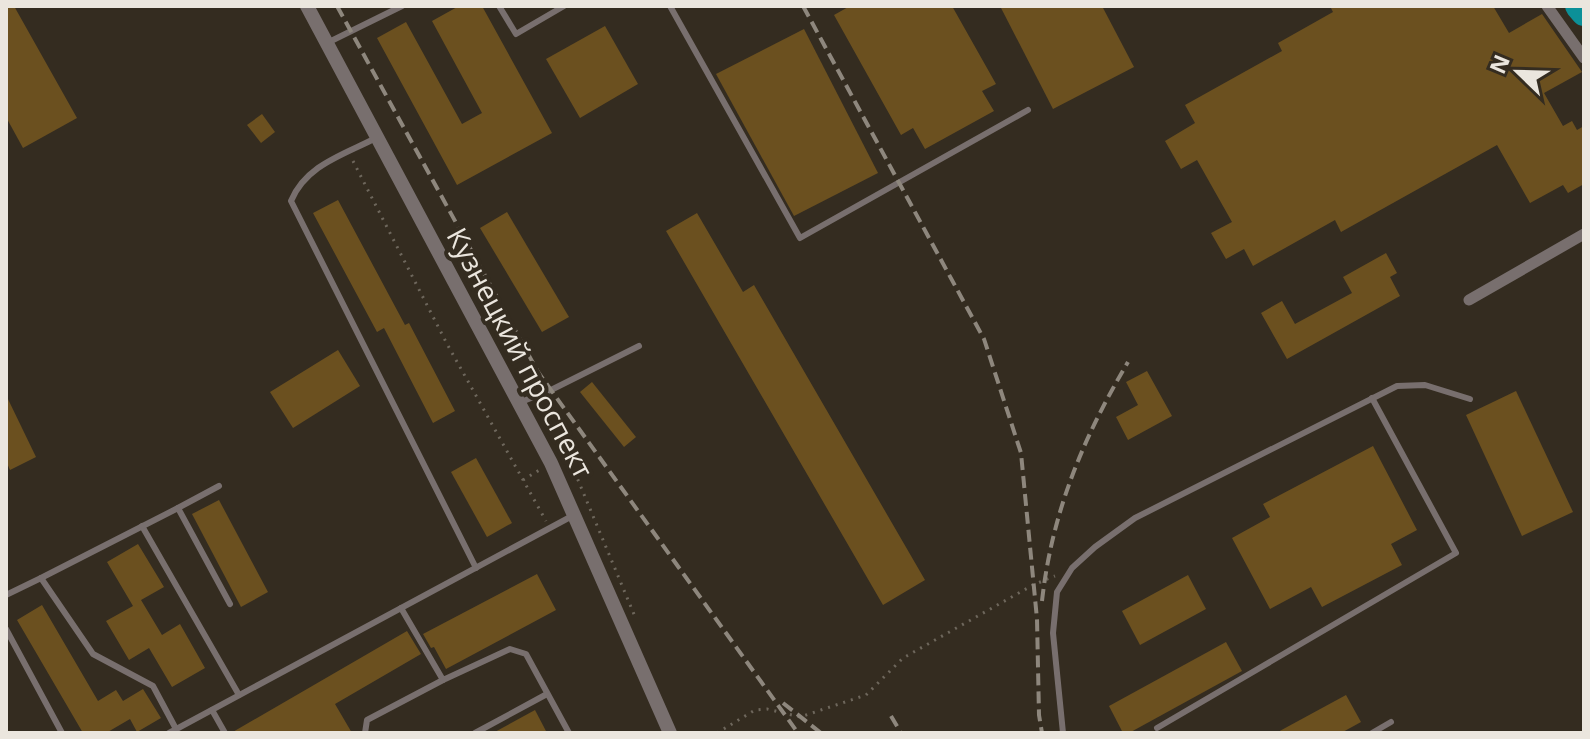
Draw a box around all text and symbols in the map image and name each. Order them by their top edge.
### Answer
north arrow [1478,32,1558,112]
text: N [1481,50,1516,78]
street label: Кузнецкий проспект [439,221,603,484]

